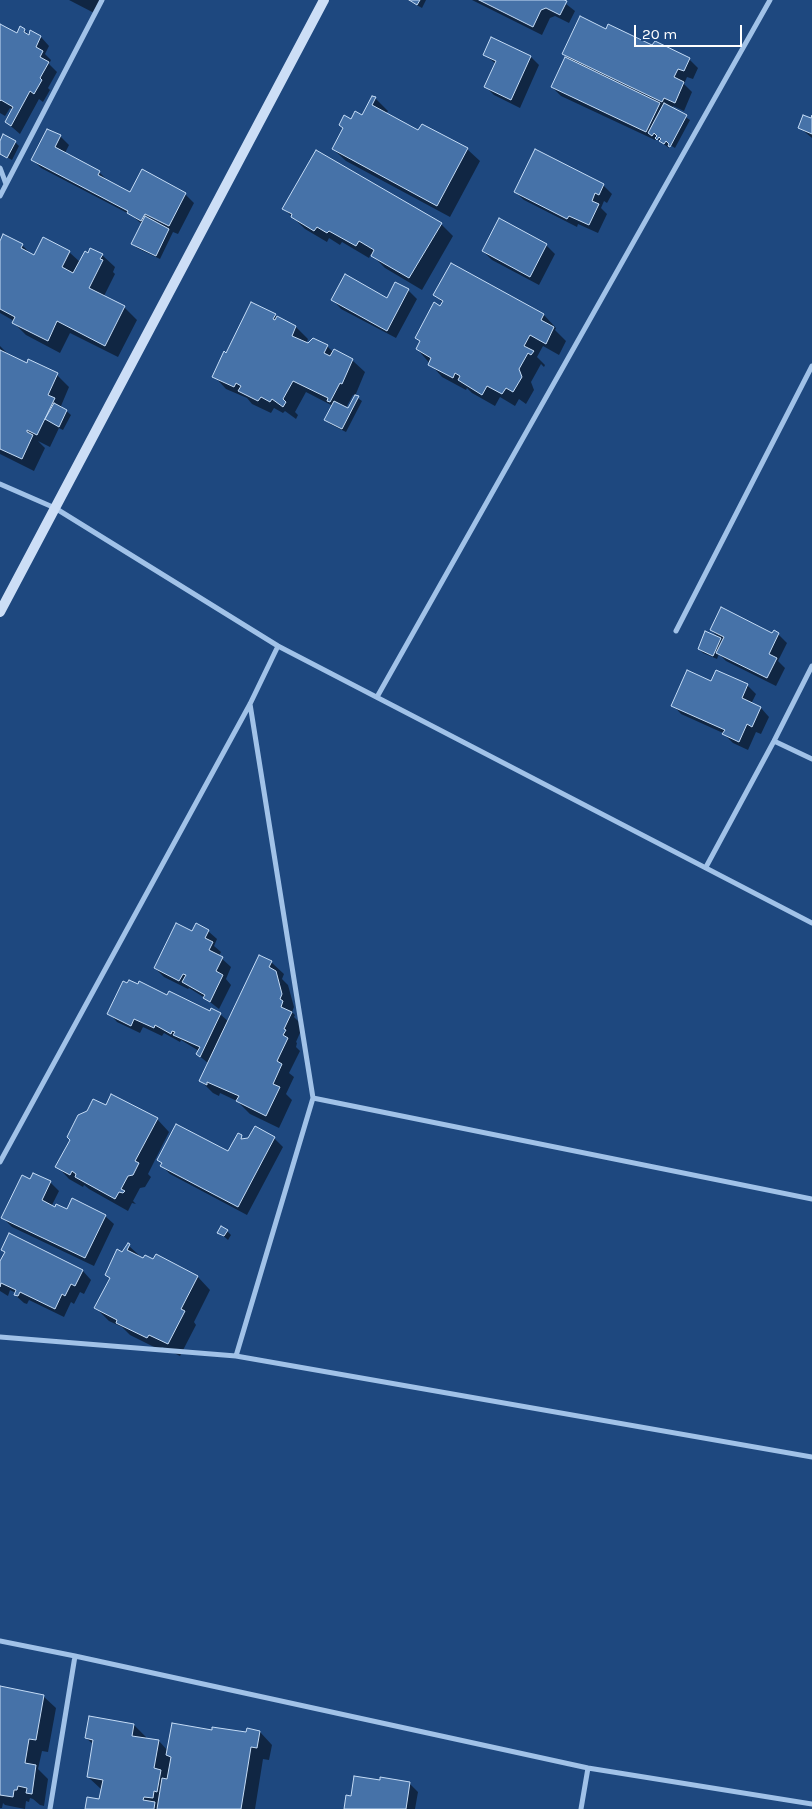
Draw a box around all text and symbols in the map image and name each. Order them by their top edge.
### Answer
scale bar [637,15,744,47]
text: 20 m [642,25,677,43]

